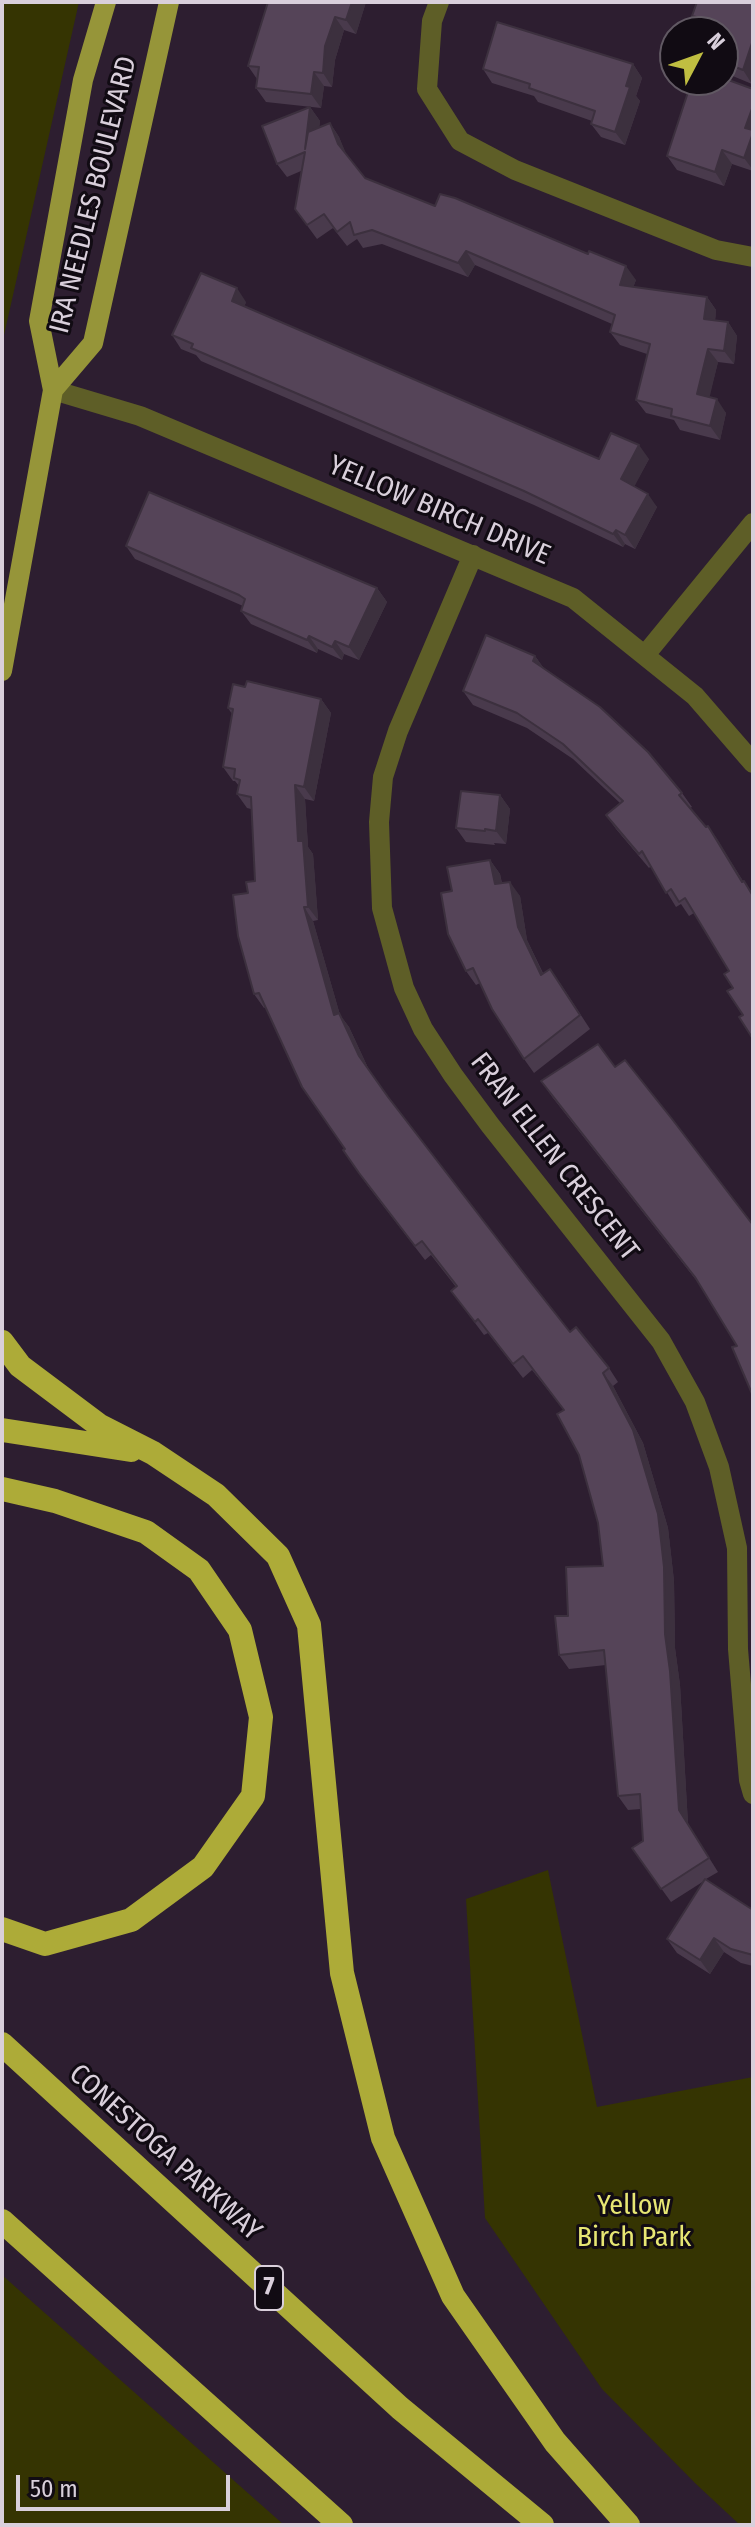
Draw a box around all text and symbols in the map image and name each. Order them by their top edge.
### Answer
north arrow [659,16,739,96]
text: N [701,27,730,55]
street label: IRA NEEDLES BOULEVARD [43,53,145,337]
street label: YELLOW BIRCH DRIVE [323,449,555,573]
street label: FRAN ELLEN CRESCENT [463,1047,645,1267]
street label: CONESTOGA PARKWAY [62,2058,268,2248]
park label: Yellow Birch Park [577,2189,691,2255]
road number: 7 [255,2266,283,2310]
scale bar [20,2459,234,2509]
text: 50 m [30,2475,78,2503]

